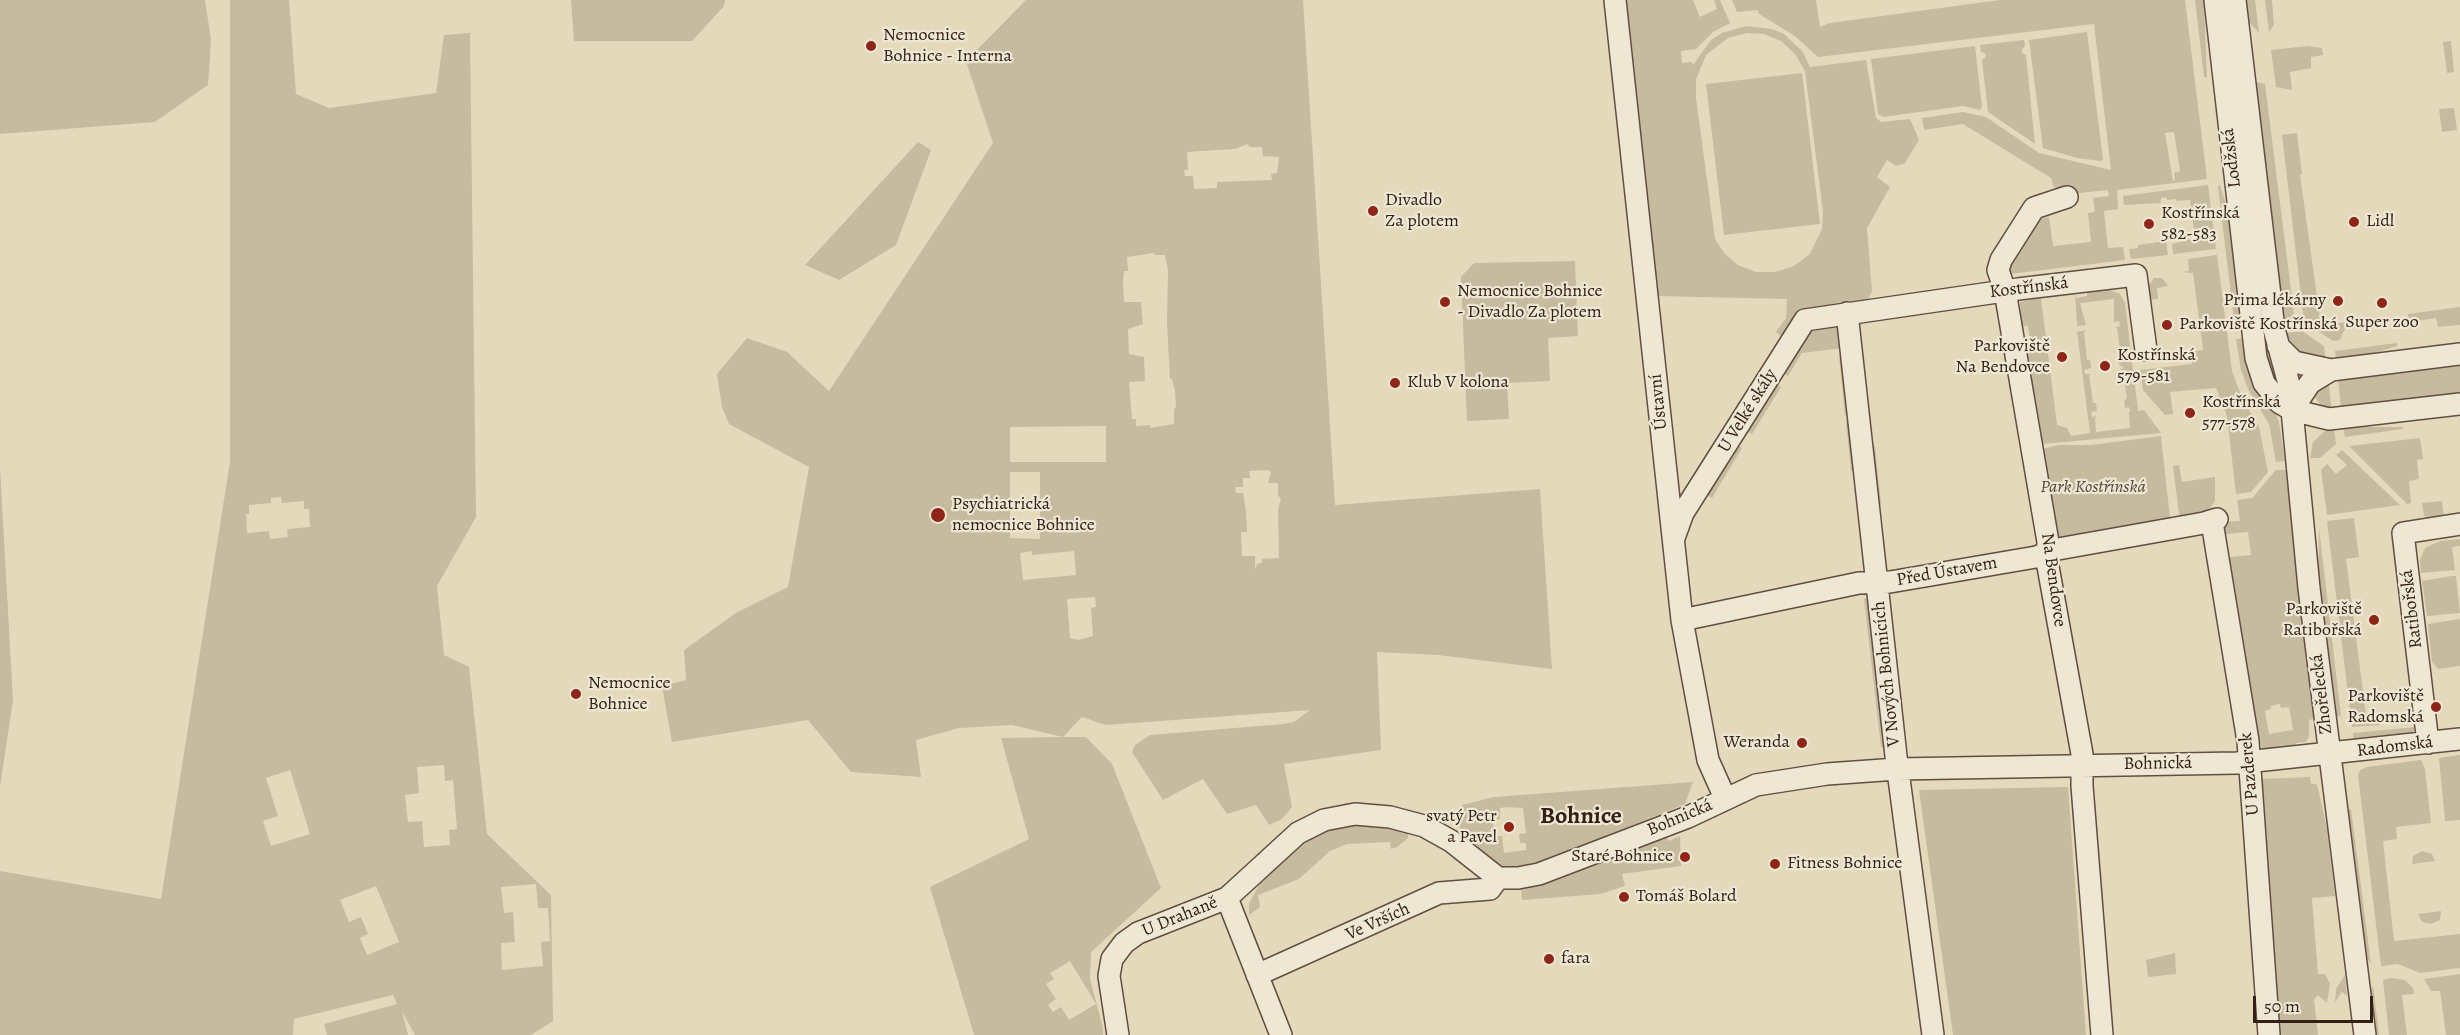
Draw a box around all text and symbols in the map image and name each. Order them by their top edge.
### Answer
place label: Nemocnice Bohnice - Interna [883,25,1012,68]
marker: Nemocnice Bohnice - Interna [864,39,878,53]
street label: Lodžská [2218,127,2246,189]
place label: Divadlo Za plotem [1385,190,1459,232]
place label: Kostřínská 582-583 [2161,203,2240,246]
marker: Divadlo Za plotem [1366,204,1380,218]
place label: Lidl [2366,211,2394,233]
marker: Lidl [2347,215,2361,229]
marker: Kostřínská 582-583 [2142,217,2156,231]
street label: Kostřínská [1989,272,2069,304]
place label: Nemocnice Bohnice - Divadlo Za plotem [1457,281,1603,324]
place label: Prima lékárny [2223,290,2326,312]
marker: Prima lékárny [2331,294,2345,308]
marker: Nemocnice Bohnice - Divadlo Za plotem [1438,295,1452,309]
marker: Super zoo [2375,296,2389,310]
place label: Super zoo [2345,312,2419,334]
place label: Parkoviště Kostřínská [2179,314,2338,336]
marker: Parkoviště Kostřínská [2160,318,2174,332]
place label: Parkoviště Na Bendovce [1955,336,2050,378]
place label: Kostřínská 579-581 [2117,345,2196,388]
marker: Parkoviště Na Bendovce [2055,350,2069,364]
marker: Kostřínská 579-581 [2098,359,2112,373]
street label: U Velké skály [1714,365,1782,457]
place label: Klub V kolona [1407,372,1509,394]
street label: Ústavní [1645,373,1673,431]
marker: Klub V kolona [1388,376,1402,390]
place label: Kostřínská 577-578 [2202,392,2281,434]
marker: Kostřínská 577-578 [2183,406,2197,420]
park label: Park Kostřínská [2040,477,2146,499]
place label: Psychiatrická nemocnice Bohnice [952,494,1095,536]
marker: Psychiatrická nemocnice Bohnice [929,506,947,524]
street label: Na Bendovce [2036,532,2070,628]
street label: Před Ústavem [1895,553,1999,591]
street label: Ratibořská [2396,568,2428,650]
place label: Parkoviště Ratibořská [2283,599,2362,642]
street label: V Nových Bohnicích [1869,600,1905,748]
marker: Parkoviště Ratibořská [2367,613,2381,627]
street label: Zhořelecká [2306,653,2338,735]
place label: Nemocnice Bohnice [588,673,671,716]
place label: Parkoviště Radomská [2347,686,2424,728]
marker: Nemocnice Bohnice [569,687,583,701]
marker: Parkoviště Radomská [2429,700,2443,714]
street label: U Pazderek [2236,731,2264,817]
place label: Weranda [1723,732,1790,754]
street label: Radomská [2356,732,2434,762]
marker: Weranda [1795,736,1809,750]
street label: Bohnická [2123,753,2193,775]
street label: Bohnická [1644,795,1716,841]
district label: Bohnice [1540,803,1622,831]
place label: svatý Petr a Pavel [1426,806,1497,848]
marker: svatý Petr a Pavel [1502,820,1516,834]
place label: Staré Bohnice [1571,846,1673,868]
marker: Staré Bohnice [1678,850,1692,864]
place label: Fitness Bohnice [1787,853,1902,875]
marker: Fitness Bohnice [1768,857,1782,871]
place label: Tomáš Bolard [1636,886,1737,908]
marker: Tomáš Bolard [1617,890,1631,904]
street label: U Drahaně [1139,892,1221,942]
street label: Ve Vrších [1343,898,1413,946]
place label: fara [1561,948,1590,970]
marker: fara [1542,952,1556,966]
scale bar [2256,984,2376,1022]
text: 50 m [2264,994,2300,1018]

